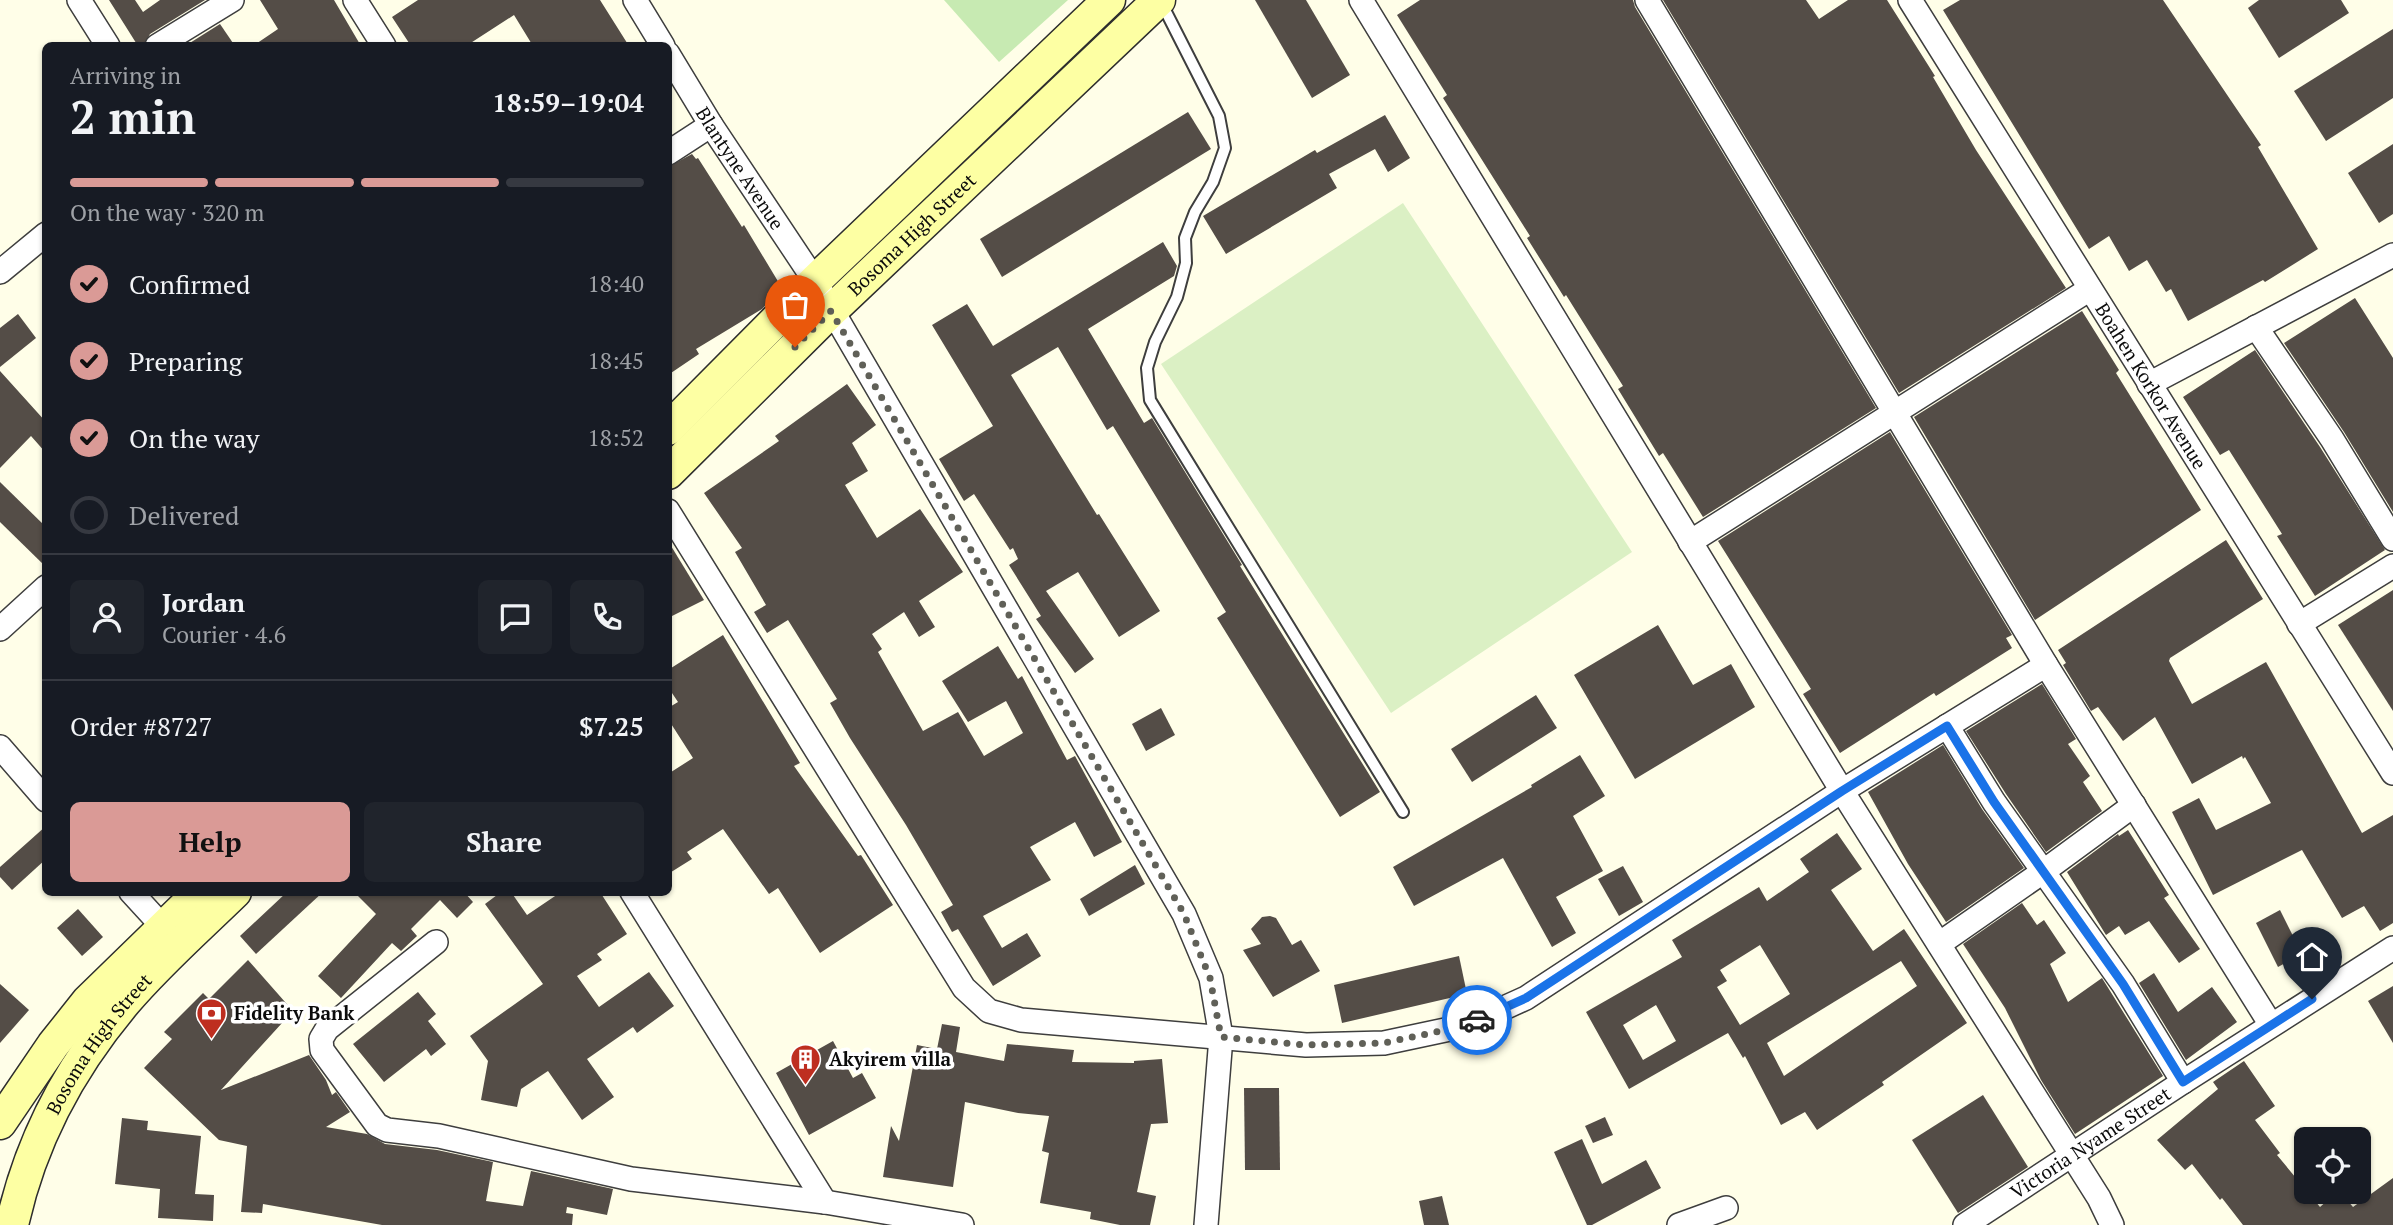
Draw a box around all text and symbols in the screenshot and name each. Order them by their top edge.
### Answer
text: Arriving in [70,60,181,91]
text: 18:59–19:04 [492,85,644,119]
text: 2 min [70,86,196,147]
street label: Blantyne Avenue [691,102,790,234]
street label: Bosoma High Street [842,167,981,301]
text: On the way · 320 m [70,197,264,228]
icon: check [70,265,108,303]
text: Confirmed [129,267,250,301]
text: 18:40 [587,268,644,299]
pin [765,275,825,347]
icon: bag [776,286,814,324]
street label: Boahen Korkor Avenue [2090,298,2213,473]
icon: check [70,342,108,380]
text: Preparing [129,344,242,378]
text: 18:45 [587,345,644,376]
icon: check [70,419,108,457]
text: On the way [129,421,260,455]
text: 18:52 [587,422,644,453]
text: Delivered [129,498,239,532]
button: person [70,580,144,654]
button: chat [478,580,552,654]
button: phone [570,580,644,654]
text: Jordan [162,585,245,619]
text: Courier · 4.6 [162,619,286,650]
text: Order #8727 [70,709,212,743]
text: $7.25 [579,709,644,743]
button: Help [70,802,350,882]
button: Share [364,802,644,882]
pin [2282,927,2342,999]
icon: home [2293,938,2331,976]
street label: Bosoma High Street [40,968,157,1118]
courier [1442,985,1512,1055]
bank icon: Fidelity Bank [194,996,228,1040]
place label: Fidelity Bank [234,1000,355,1025]
icon: car [1458,1001,1496,1039]
building icon: Akyirem villa [789,1042,823,1086]
place label: Akyirem villa [829,1046,952,1071]
street label: Victoria Nyame Street [2005,1081,2175,1204]
map controls [2294,1127,2371,1204]
button: locate [2294,1127,2371,1204]

